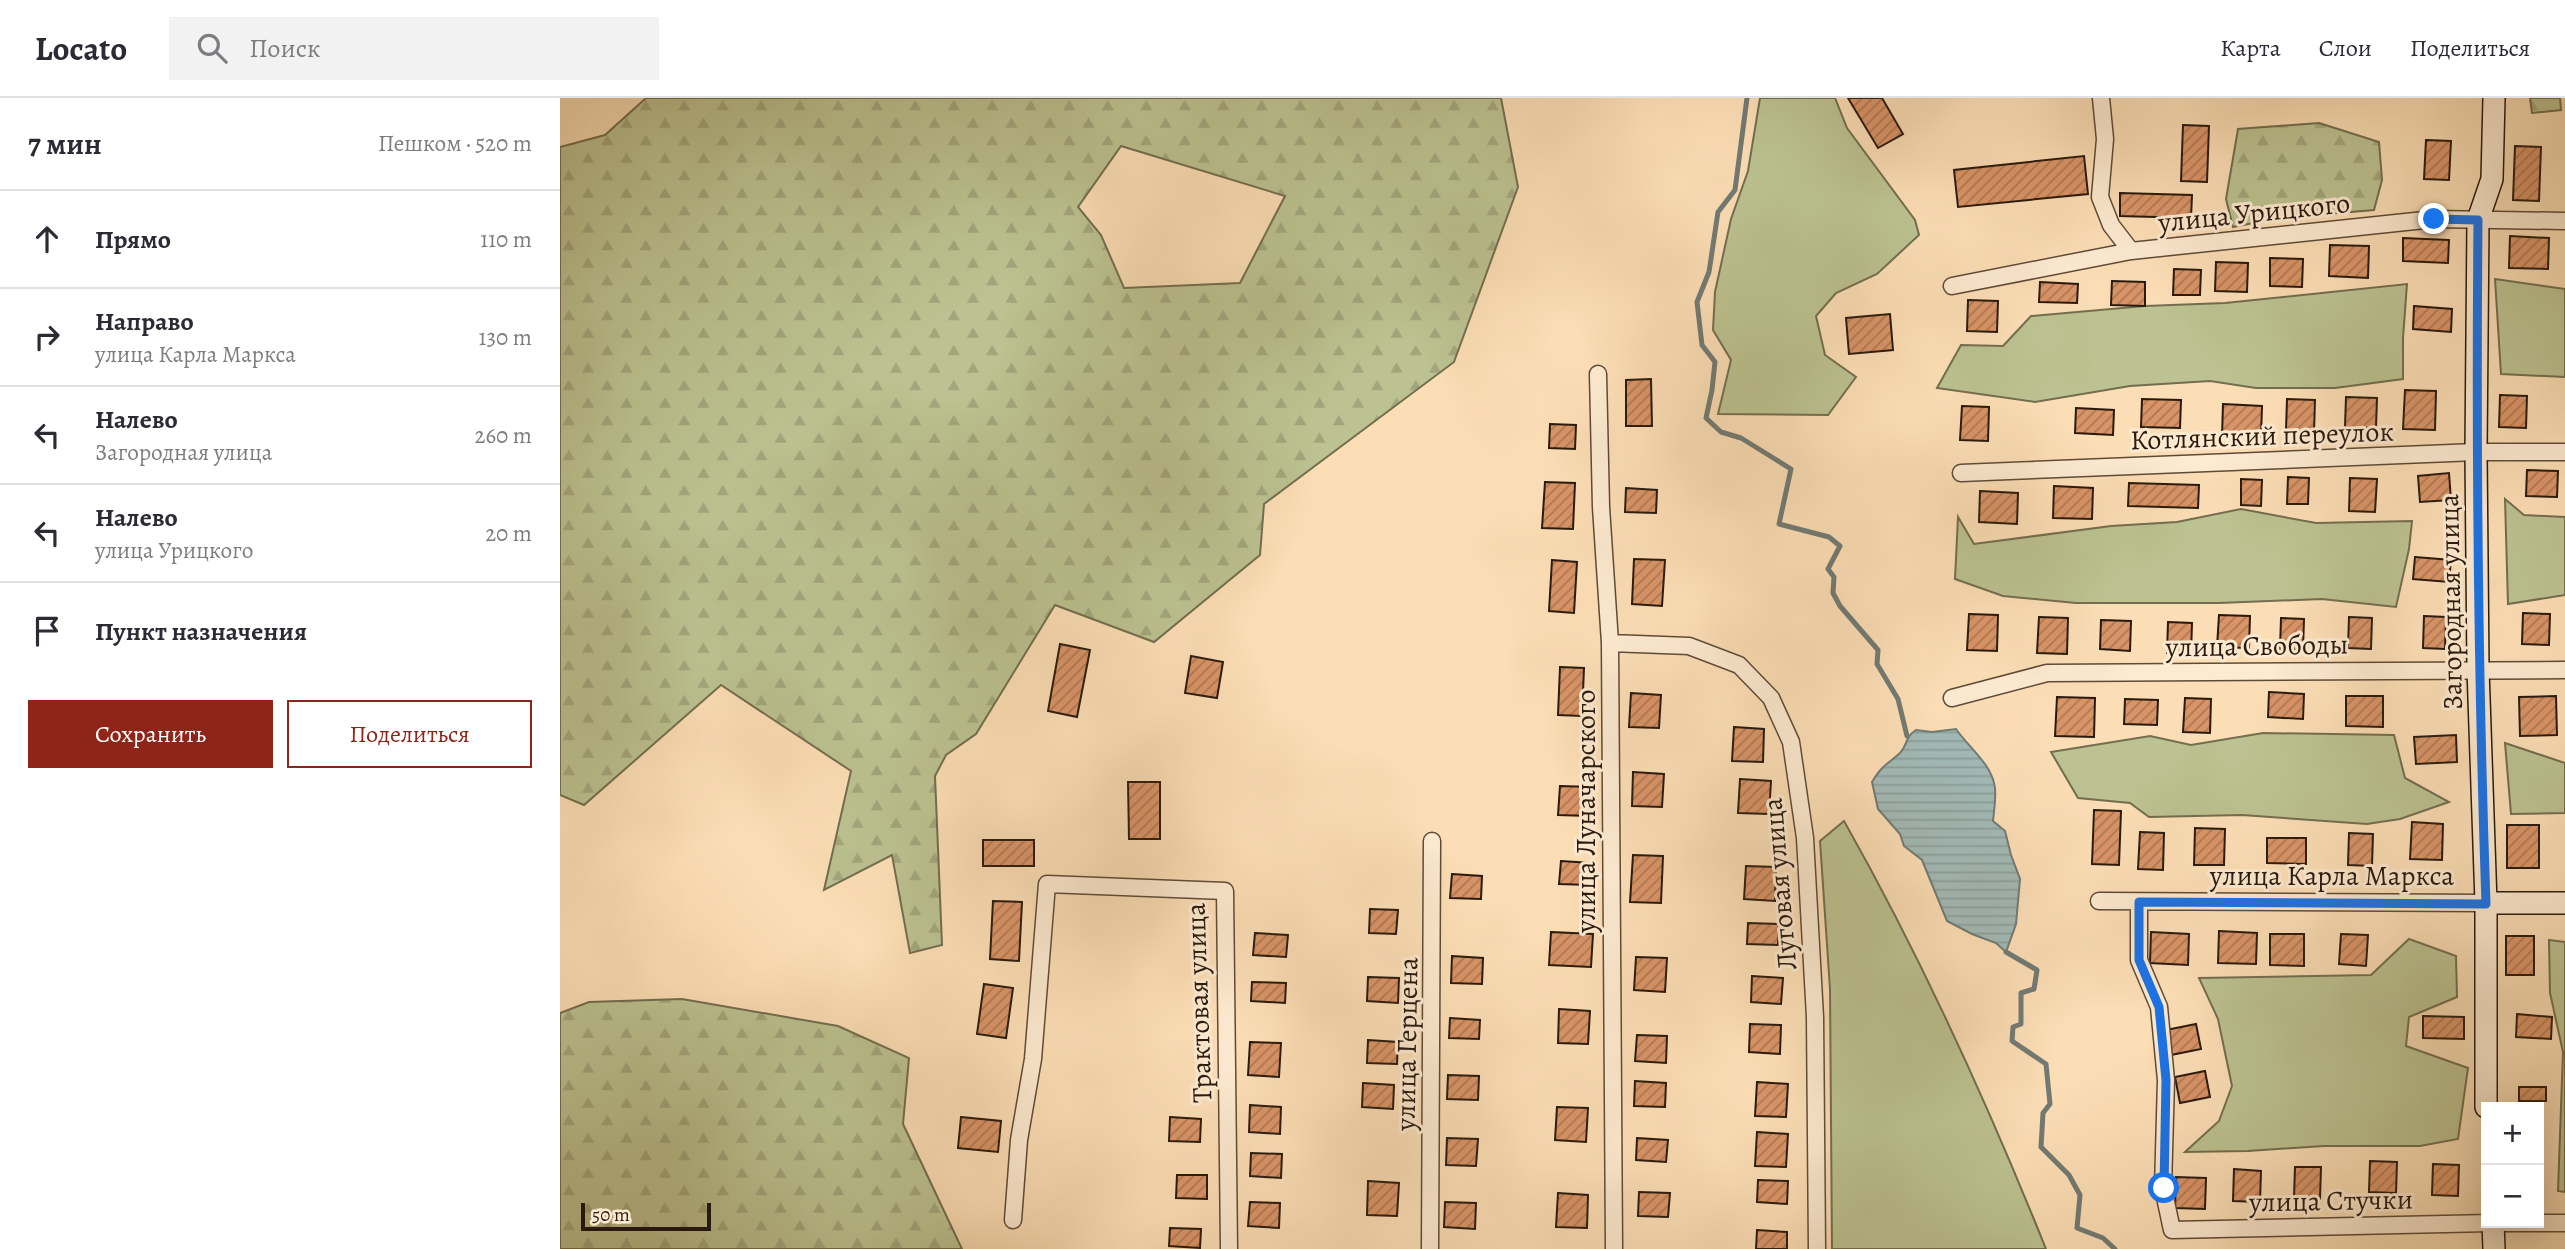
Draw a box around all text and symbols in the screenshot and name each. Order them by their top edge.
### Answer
search box [169,17,659,80]
text: Locato [35,26,127,71]
icon: search [193,29,231,67]
text: Поиск [249,31,320,66]
text: Карта [2220,32,2281,64]
text: Слои [2319,32,2372,64]
text: Поделиться [2410,32,2530,64]
text: 7 мин [28,124,102,164]
text: Пешком · 520 m [378,128,532,159]
street label: улица Урицкого [2155,184,2352,242]
route end [2418,203,2449,234]
icon: ahead [28,220,66,258]
text: Прямо [95,222,171,257]
text: 110 m [480,224,532,255]
text: Направо [95,304,194,339]
icon: right [28,318,66,356]
text: 130 m [479,322,532,353]
text: улица Карла Маркса [95,339,296,370]
text: Налево [95,402,178,437]
street label: Котлянский переулок [2130,412,2395,460]
icon: left [28,416,66,454]
text: 260 m [474,420,532,451]
text: Загородная улица [95,437,272,468]
street label: Загородная улица [2430,494,2472,710]
text: Налево [95,500,178,535]
icon: left [28,514,66,552]
text: 20 m [485,518,532,549]
text: улица Урицкого [95,535,253,566]
icon: arrive [28,612,66,650]
text: Пункт назначения [95,614,307,649]
street label: улица Свободы [2164,625,2349,667]
street label: улица Луначарского [1567,689,1605,934]
button: Сохранить [28,700,273,768]
button: Поделиться [287,700,532,768]
street label: Луговая улица [1754,796,1806,972]
street label: улица Карла Маркса [2209,857,2454,895]
street label: Трактовая улица [1177,902,1221,1104]
street label: улица Герцена [1386,957,1428,1132]
map controls [2481,1102,2544,1228]
button: + [2481,1102,2544,1165]
button: − [2481,1165,2544,1228]
route start [2148,1172,2179,1203]
street label: улица Стучки [2248,1181,2413,1221]
scale bar [581,1200,710,1232]
text: 50 m [592,1202,630,1228]

